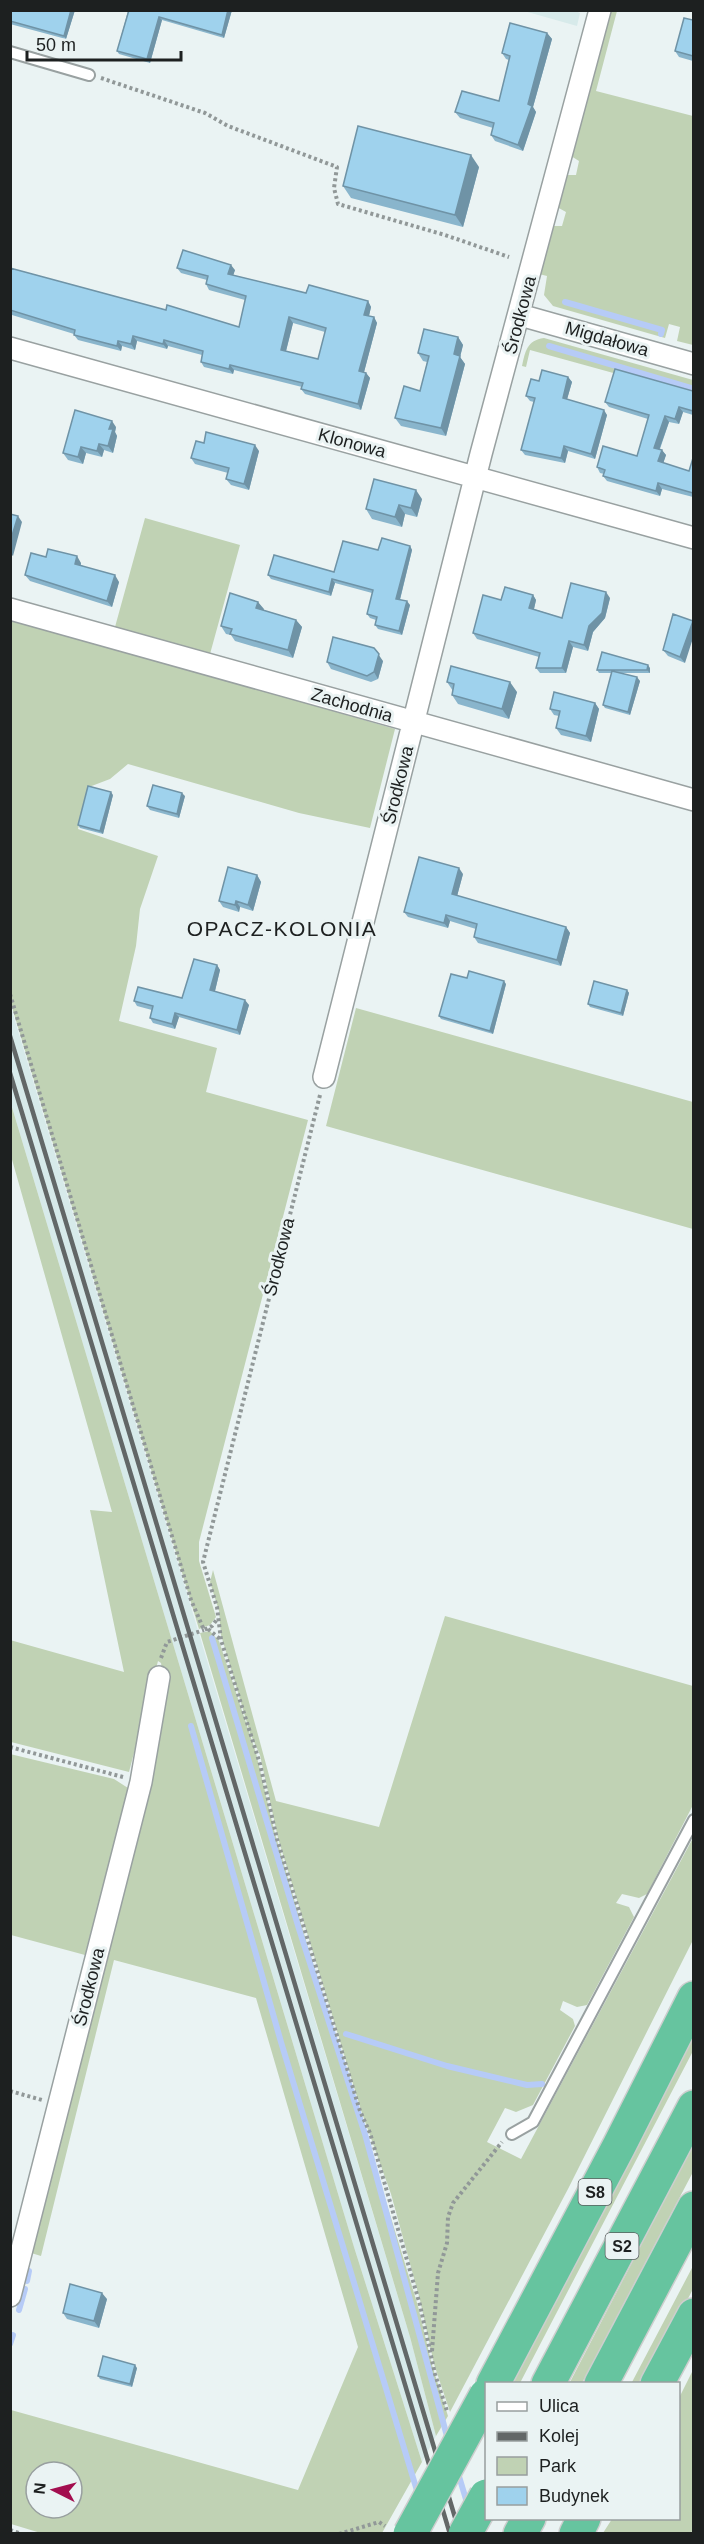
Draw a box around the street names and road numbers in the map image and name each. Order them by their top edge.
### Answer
street label: Środkowa [499,273,540,356]
street label: Migdałowa [563,318,652,361]
street label: Klonowa [316,424,389,462]
street label: Zachodnia [309,684,396,726]
street label: Środkowa [378,743,418,826]
street label: Środkowa [259,1215,299,1298]
street label: Środkowa [69,1945,109,2028]
road number: S8 [578,2179,612,2205]
road number: S2 [606,2233,638,2259]

